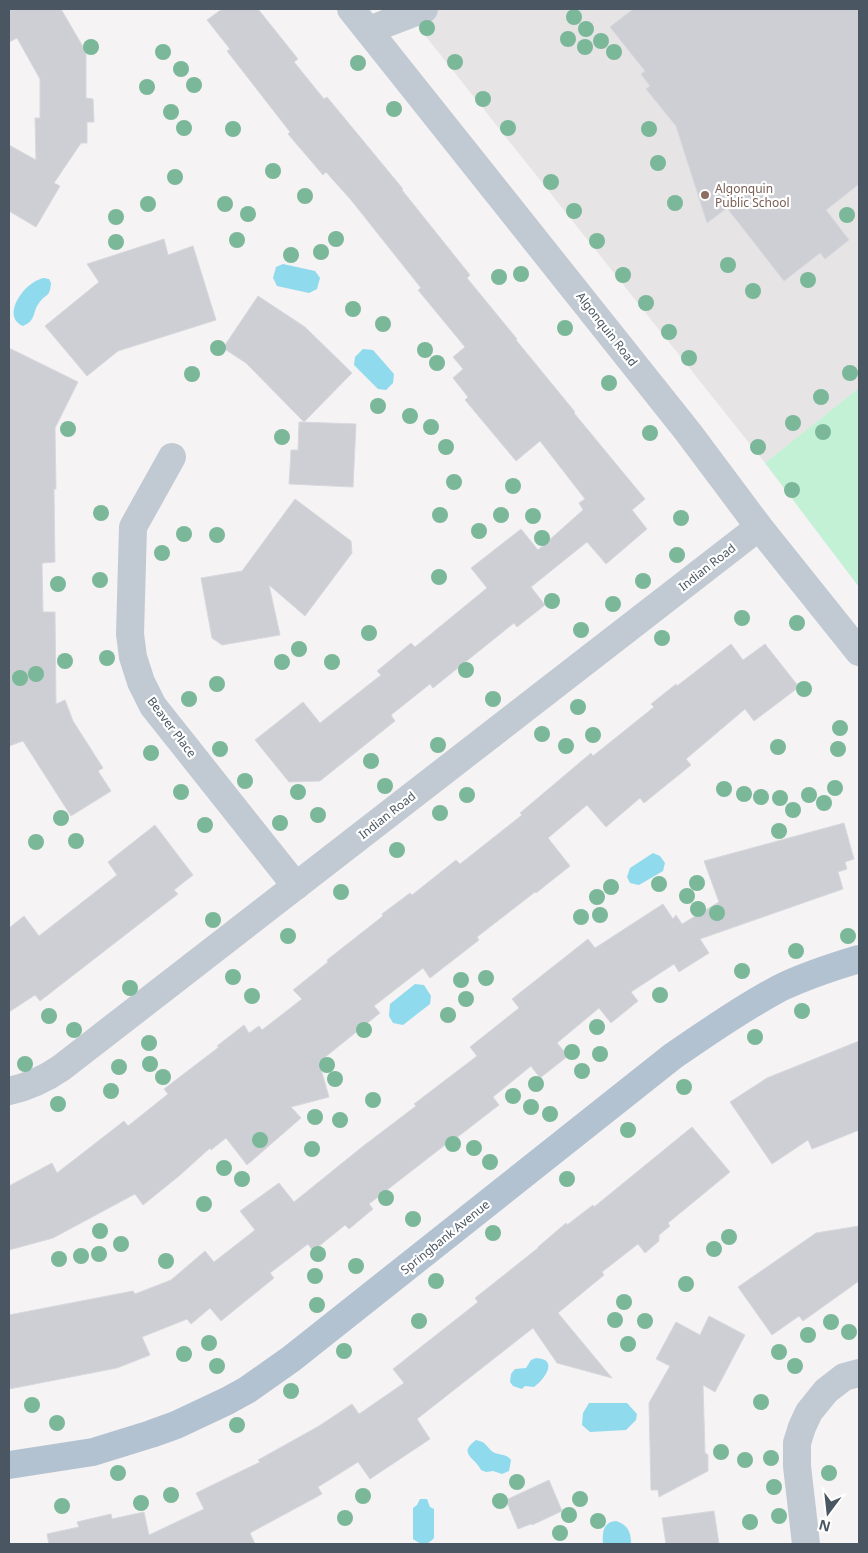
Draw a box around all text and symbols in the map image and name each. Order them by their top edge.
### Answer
place label: Algonquin Public School [715,180,790,211]
marker: Algonquin Public School [699,189,711,201]
street label: Algonquin Road [573,288,641,370]
street label: Indian Road [675,539,739,595]
street label: Beaver Place [144,693,201,761]
street label: Indian Road [355,787,419,843]
street label: Springbank Avenue [397,1196,493,1278]
north arrow [803,1488,853,1538]
text: N [817,1515,832,1537]

